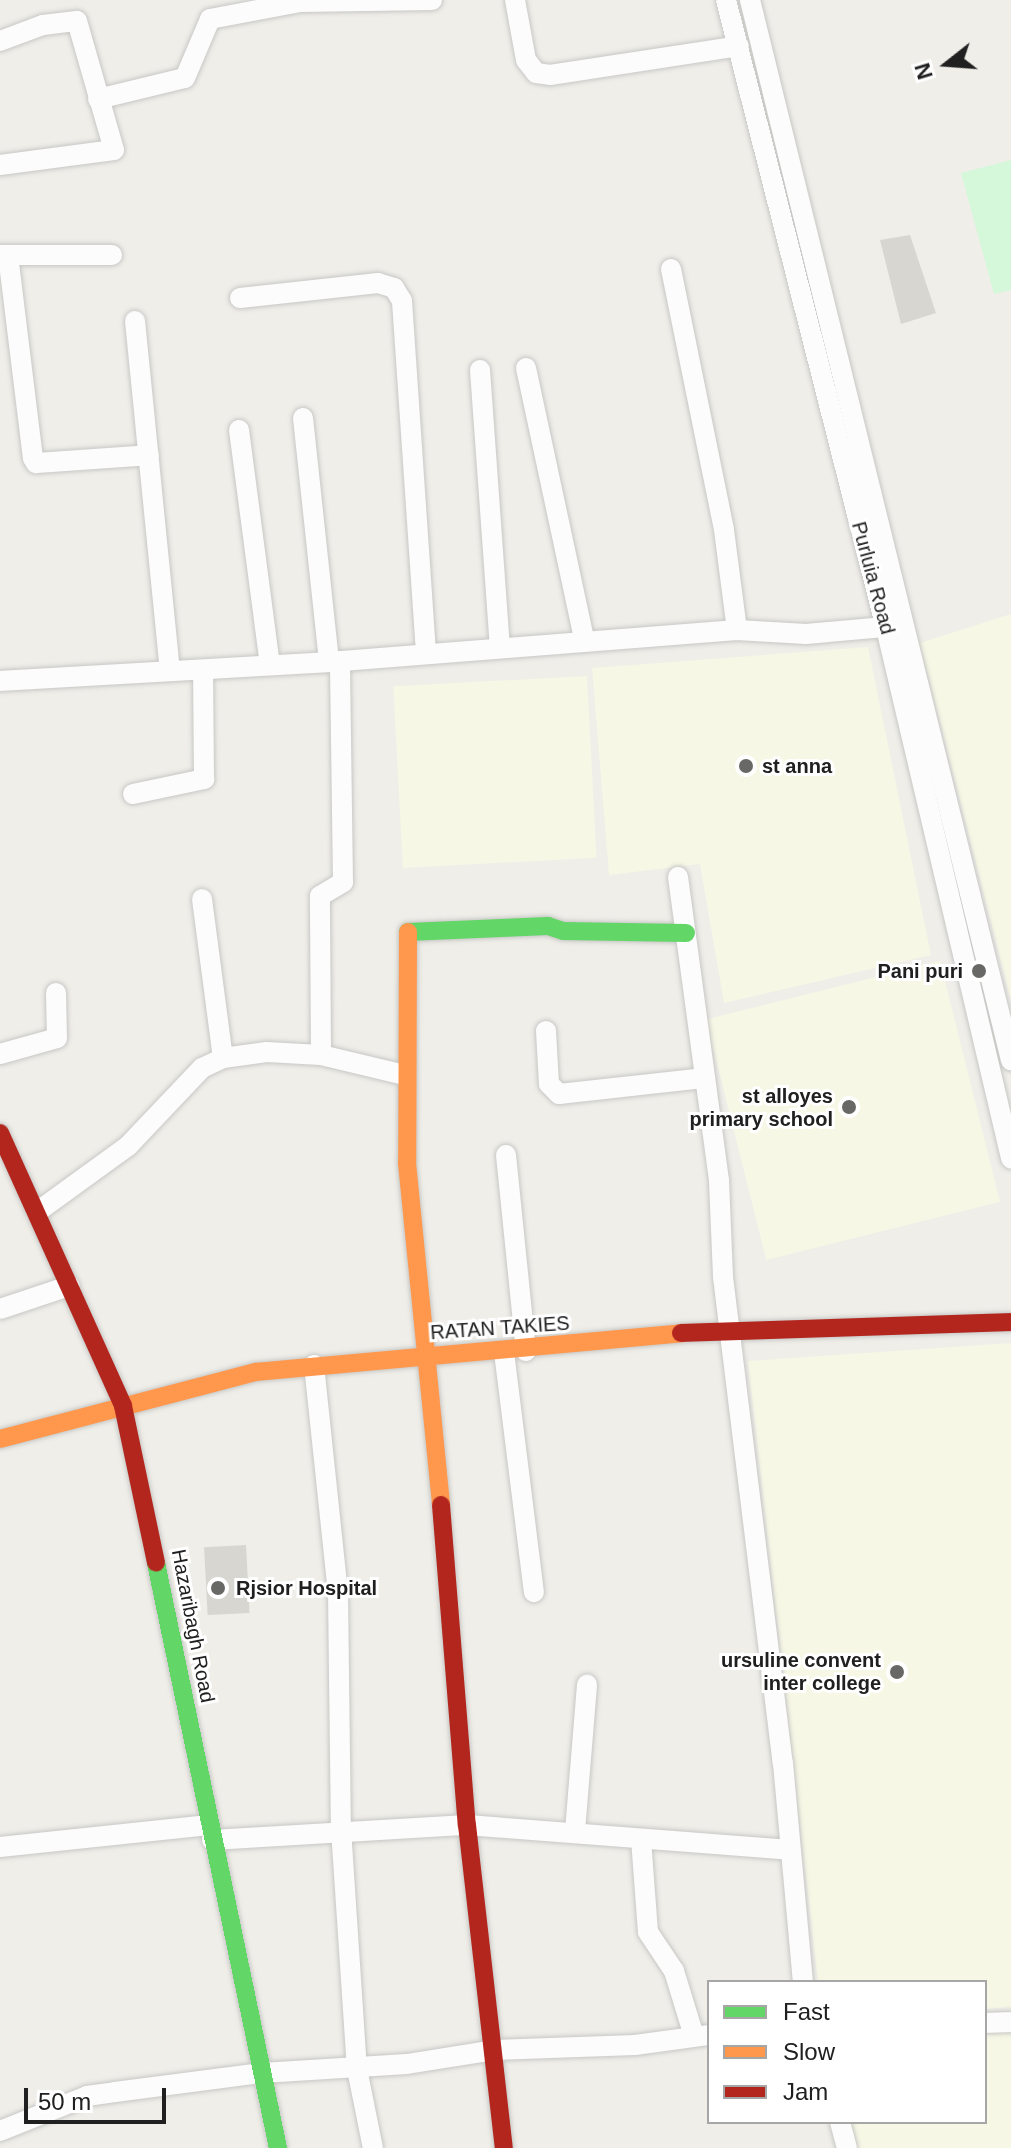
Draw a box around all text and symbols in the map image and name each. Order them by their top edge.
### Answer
north arrow [907,24,987,104]
text: N [909,60,938,82]
street label: Purluia Road [846,519,900,637]
place label: st anna [762,754,832,778]
marker: st anna [737,757,755,775]
place label: Pani puri [877,959,963,983]
marker: Pani puri [970,962,988,980]
place label: st alloyes primary school [690,1084,833,1131]
marker: st alloyes primary school [840,1098,858,1116]
street label: RATAN TAKIES [429,1311,571,1345]
street label: Hazaribagh Road [166,1547,220,1705]
place label: Rjsior Hospital [236,1576,377,1600]
marker: Rjsior Hospital [207,1577,229,1599]
place label: ursuline convent inter college [721,1648,881,1695]
marker: ursuline convent inter college [888,1663,906,1681]
legend [707,1980,987,2124]
text: Fast [783,1998,830,2025]
text: Slow [783,2038,835,2065]
scale bar [28,2072,170,2122]
text: Jam [783,2078,828,2105]
text: 50 m [38,2088,91,2115]

